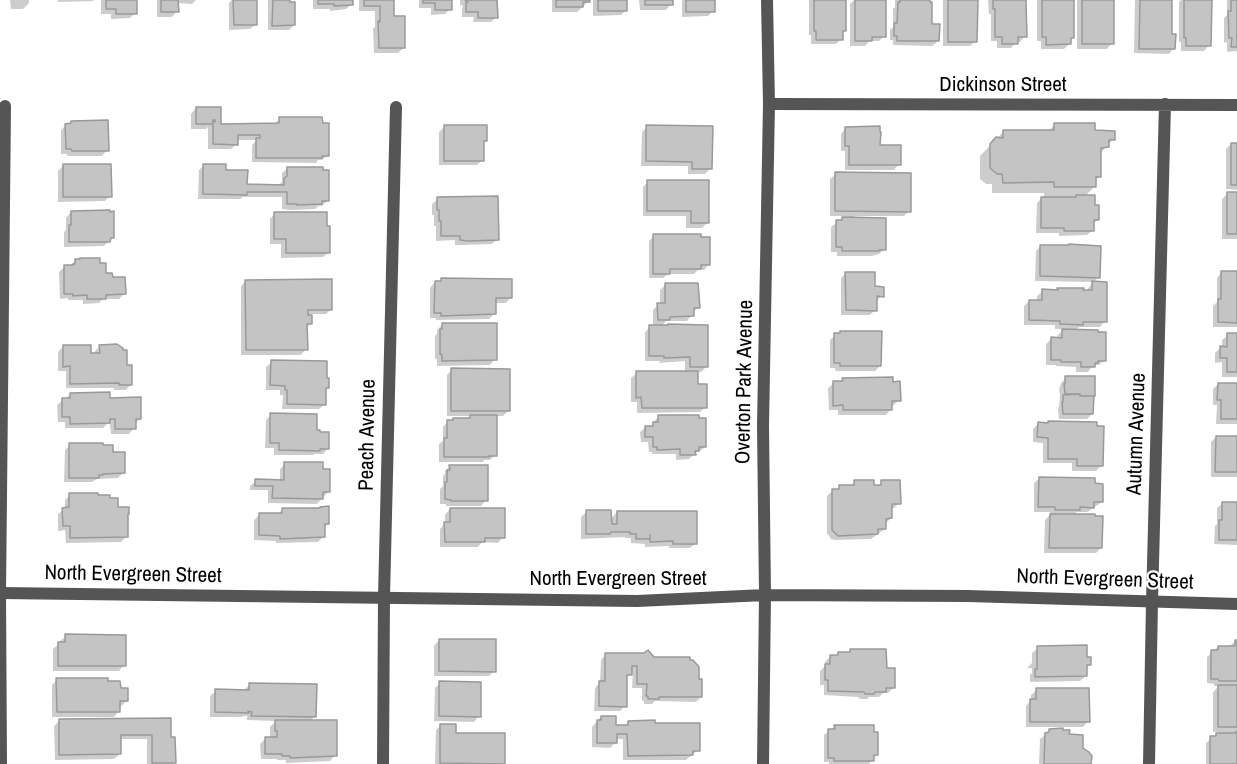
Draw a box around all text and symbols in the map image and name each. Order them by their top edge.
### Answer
street label: Dickinson Street [939,72,1067,98]
street label: Overton Park Avenue [731,300,759,464]
street label: Autumn Avenue [1122,372,1152,496]
street label: Peach Avenue [354,379,382,491]
street label: North Evergreen Street [44,561,222,589]
street label: North Evergreen Street [1016,564,1194,596]
street label: North Evergreen Street [529,566,707,592]

